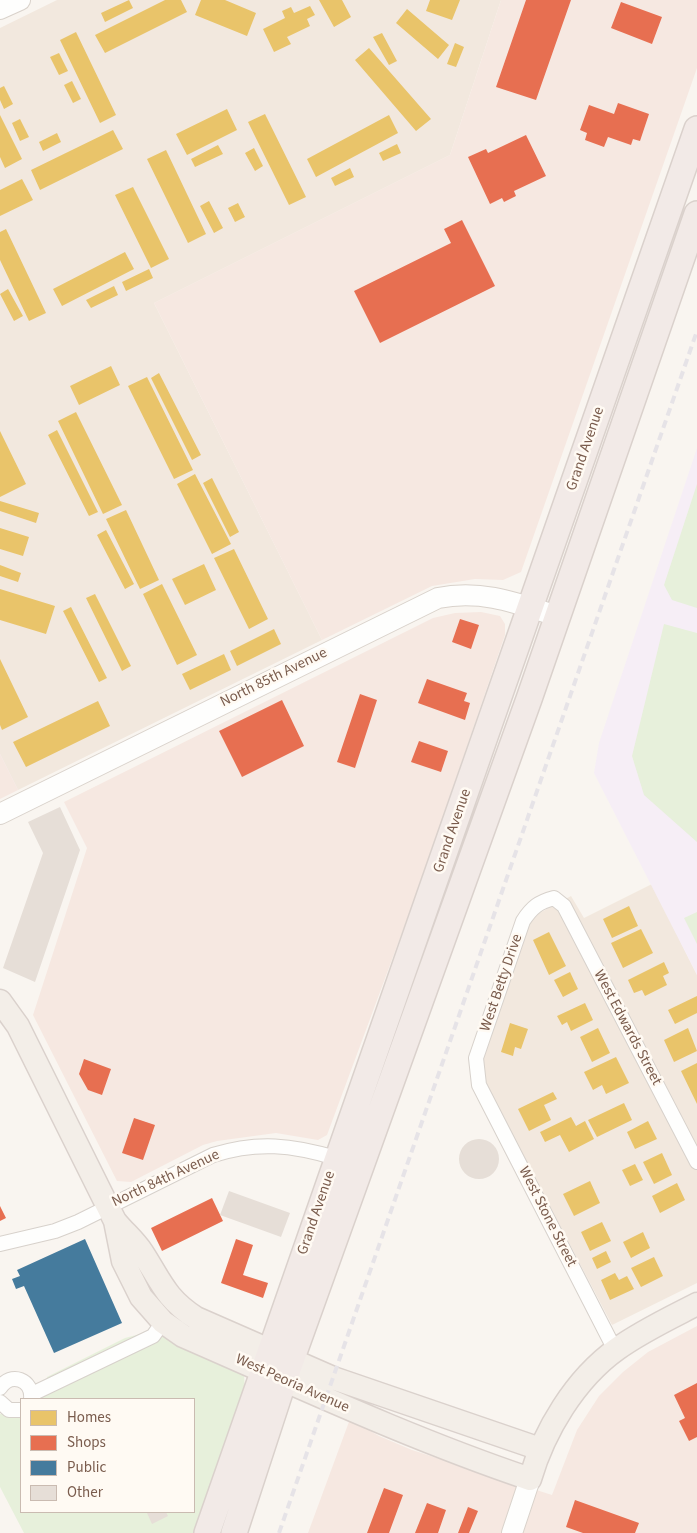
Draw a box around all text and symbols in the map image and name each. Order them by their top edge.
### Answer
street label: Grand Avenue [563,405,609,493]
street label: North 85th Avenue [218,644,330,712]
street label: Grand Avenue [430,787,476,875]
street label: West Betty Drive [477,932,527,1034]
street label: West Edwards Street [589,967,665,1089]
street label: North 84th Avenue [109,1146,223,1212]
street label: West Stone Street [514,1164,580,1270]
street label: Grand Avenue [294,1169,340,1257]
street label: West Peoria Avenue [232,1351,352,1417]
legend [20,1398,195,1513]
text: Homes [67,1407,111,1428]
text: Shops [67,1432,106,1453]
text: Public [67,1457,106,1478]
text: Other [67,1482,103,1503]

